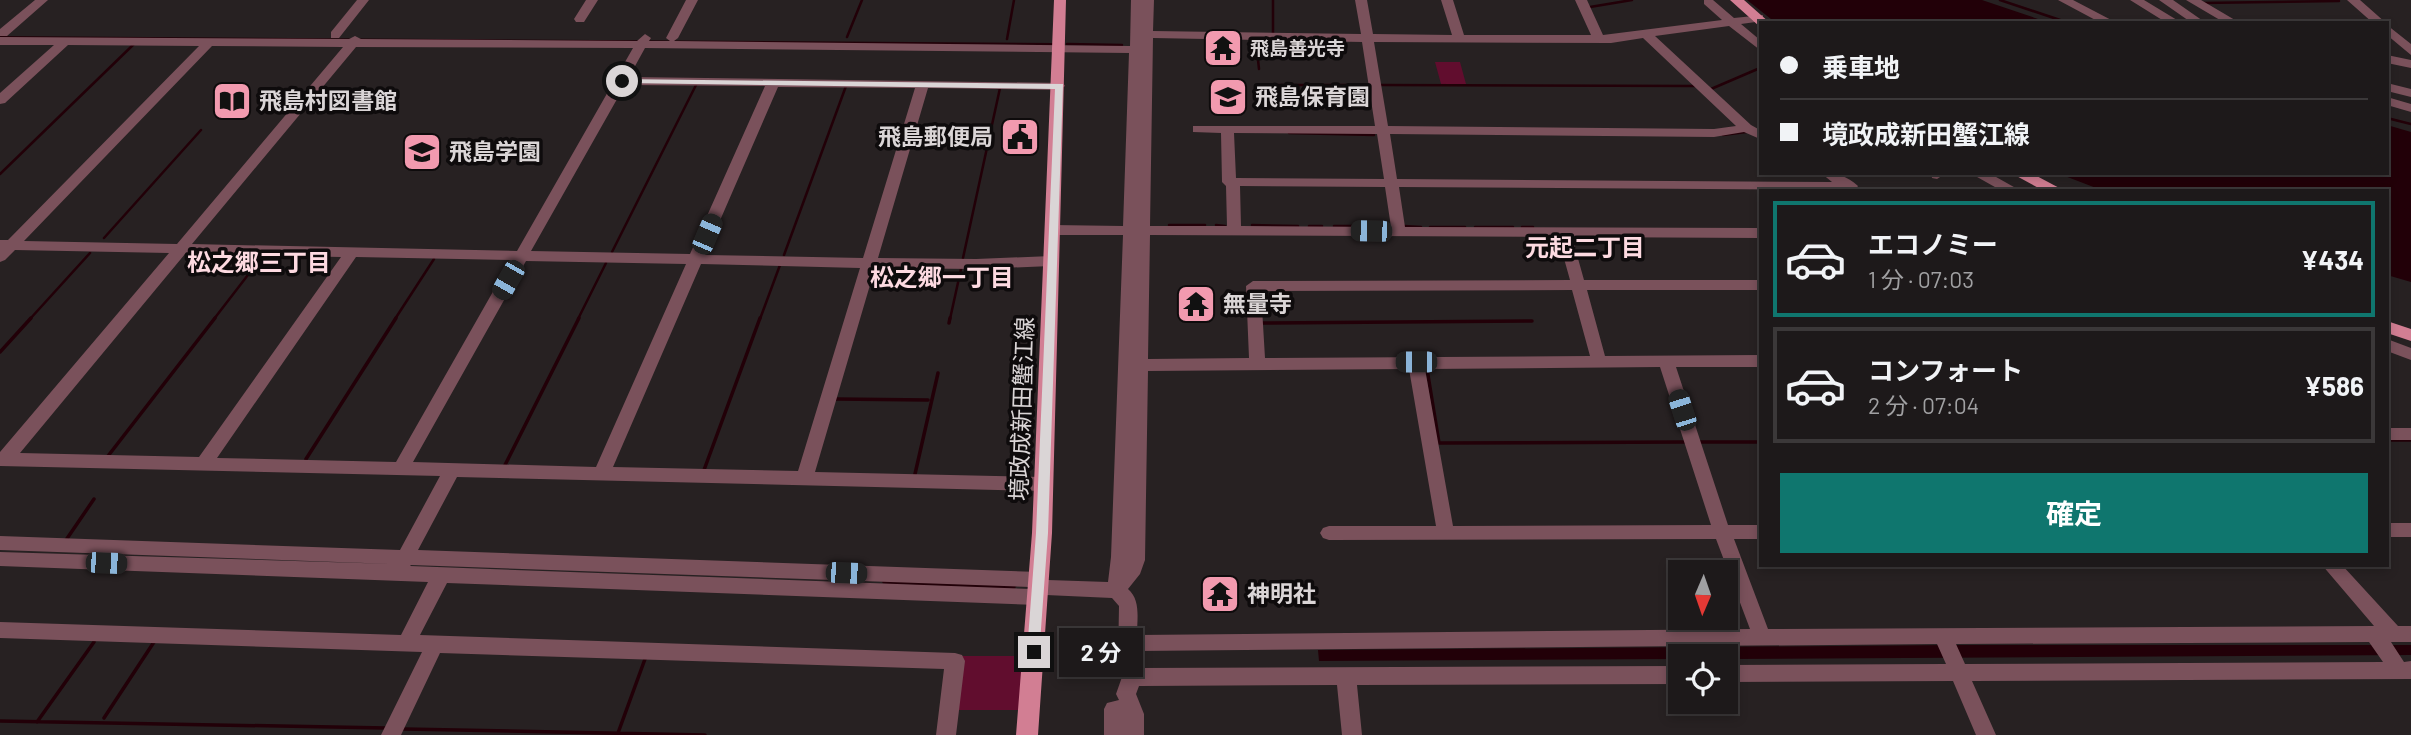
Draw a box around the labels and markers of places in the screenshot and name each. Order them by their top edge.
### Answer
temple icon: 飛島善光寺 [1202,27,1244,69]
place label: 飛島善光寺 [1250,36,1345,59]
school or university icon: 飛島保育園 [1207,76,1249,118]
library icon: 飛島村図書館 [211,80,253,122]
place label: 飛島保育園 [1255,82,1370,110]
place label: 飛島村図書館 [259,86,397,114]
public building icon: 飛島郵便局 [999,116,1041,158]
place label: 飛島郵便局 [878,122,993,150]
school or university icon: 飛島学園 [401,131,443,173]
place label: 飛島学園 [449,137,541,165]
temple icon: 無量寺 [1175,283,1217,325]
place label: 無量寺 [1223,289,1292,317]
temple icon: 神明社 [1199,573,1241,615]
place label: 神明社 [1247,579,1316,607]

